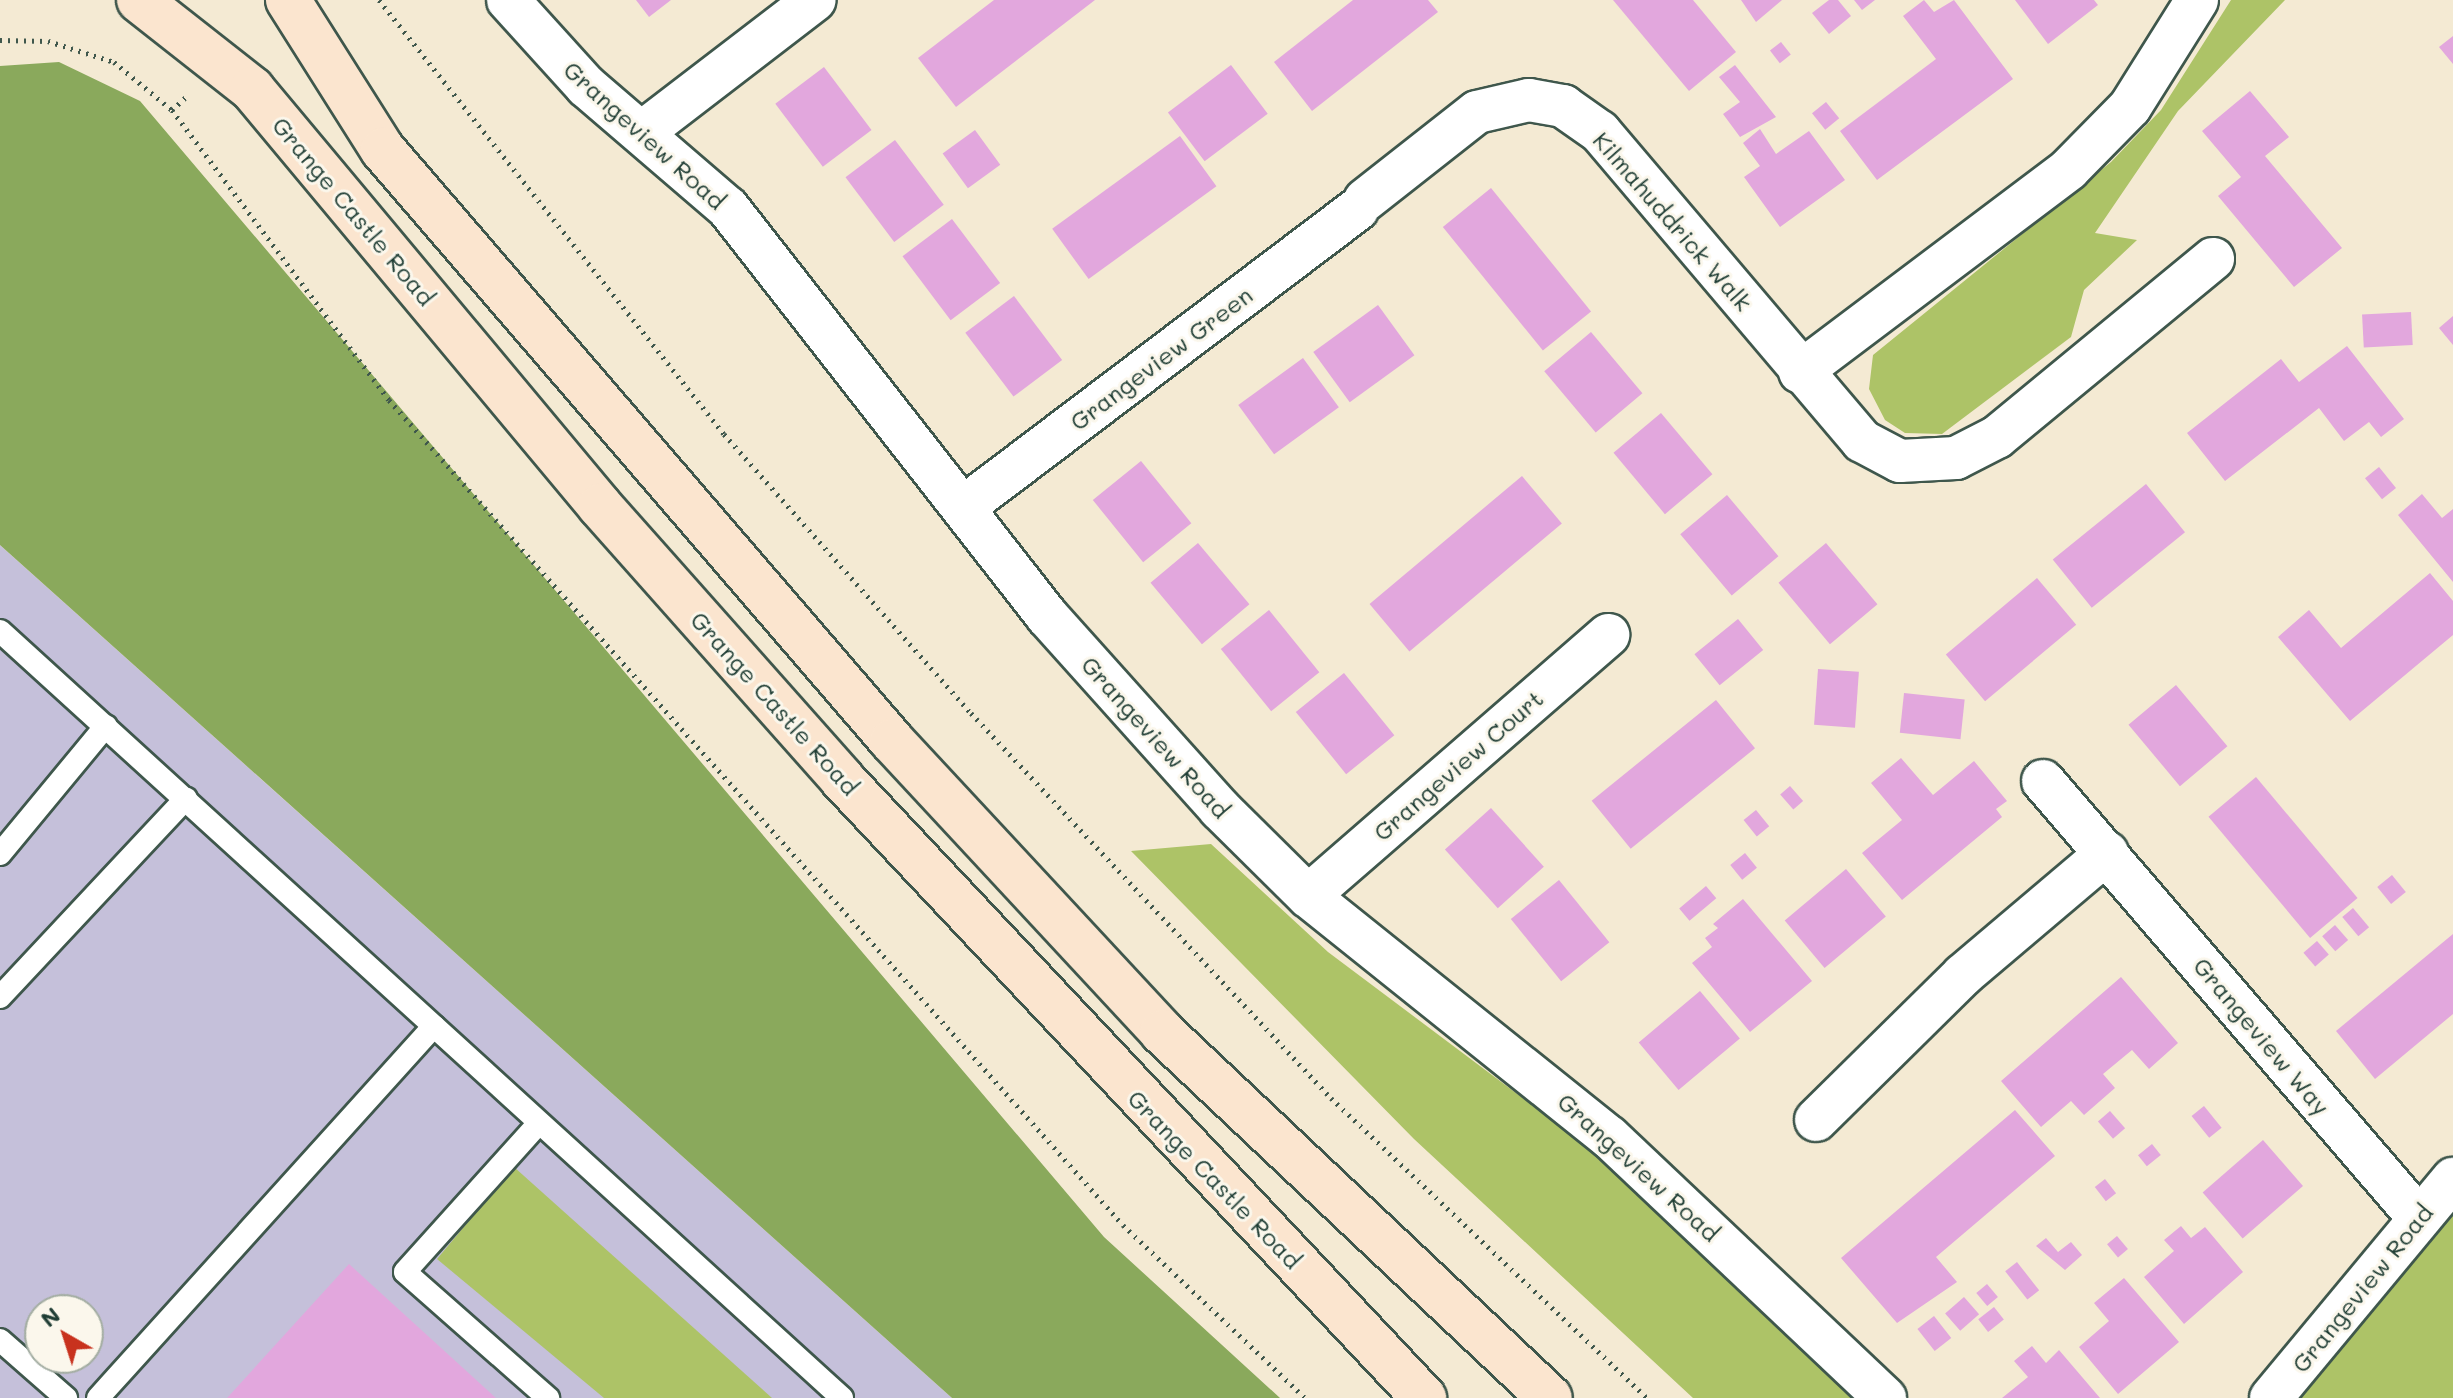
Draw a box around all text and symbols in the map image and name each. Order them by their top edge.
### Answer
street label: Grangeview Road [558,55,732,215]
street label: Grange Castle Road [267,111,441,311]
street label: Kilmahuddrick Walk [1587,126,1759,316]
street label: Grangeview Green [1064,280,1258,436]
street label: Grange Castle Road [685,605,865,801]
street label: Grangeview Road [1076,650,1236,824]
street label: Grangeview Court [1367,684,1549,846]
street label: Grangeview Way [2188,951,2336,1121]
street label: Grange Castle Road [1122,1084,1308,1274]
street label: Grangeview Road [1552,1087,1726,1247]
street label: Grangeview Road [2285,1198,2439,1378]
north arrow [24,1294,104,1374]
text: N [34,1300,65,1333]

